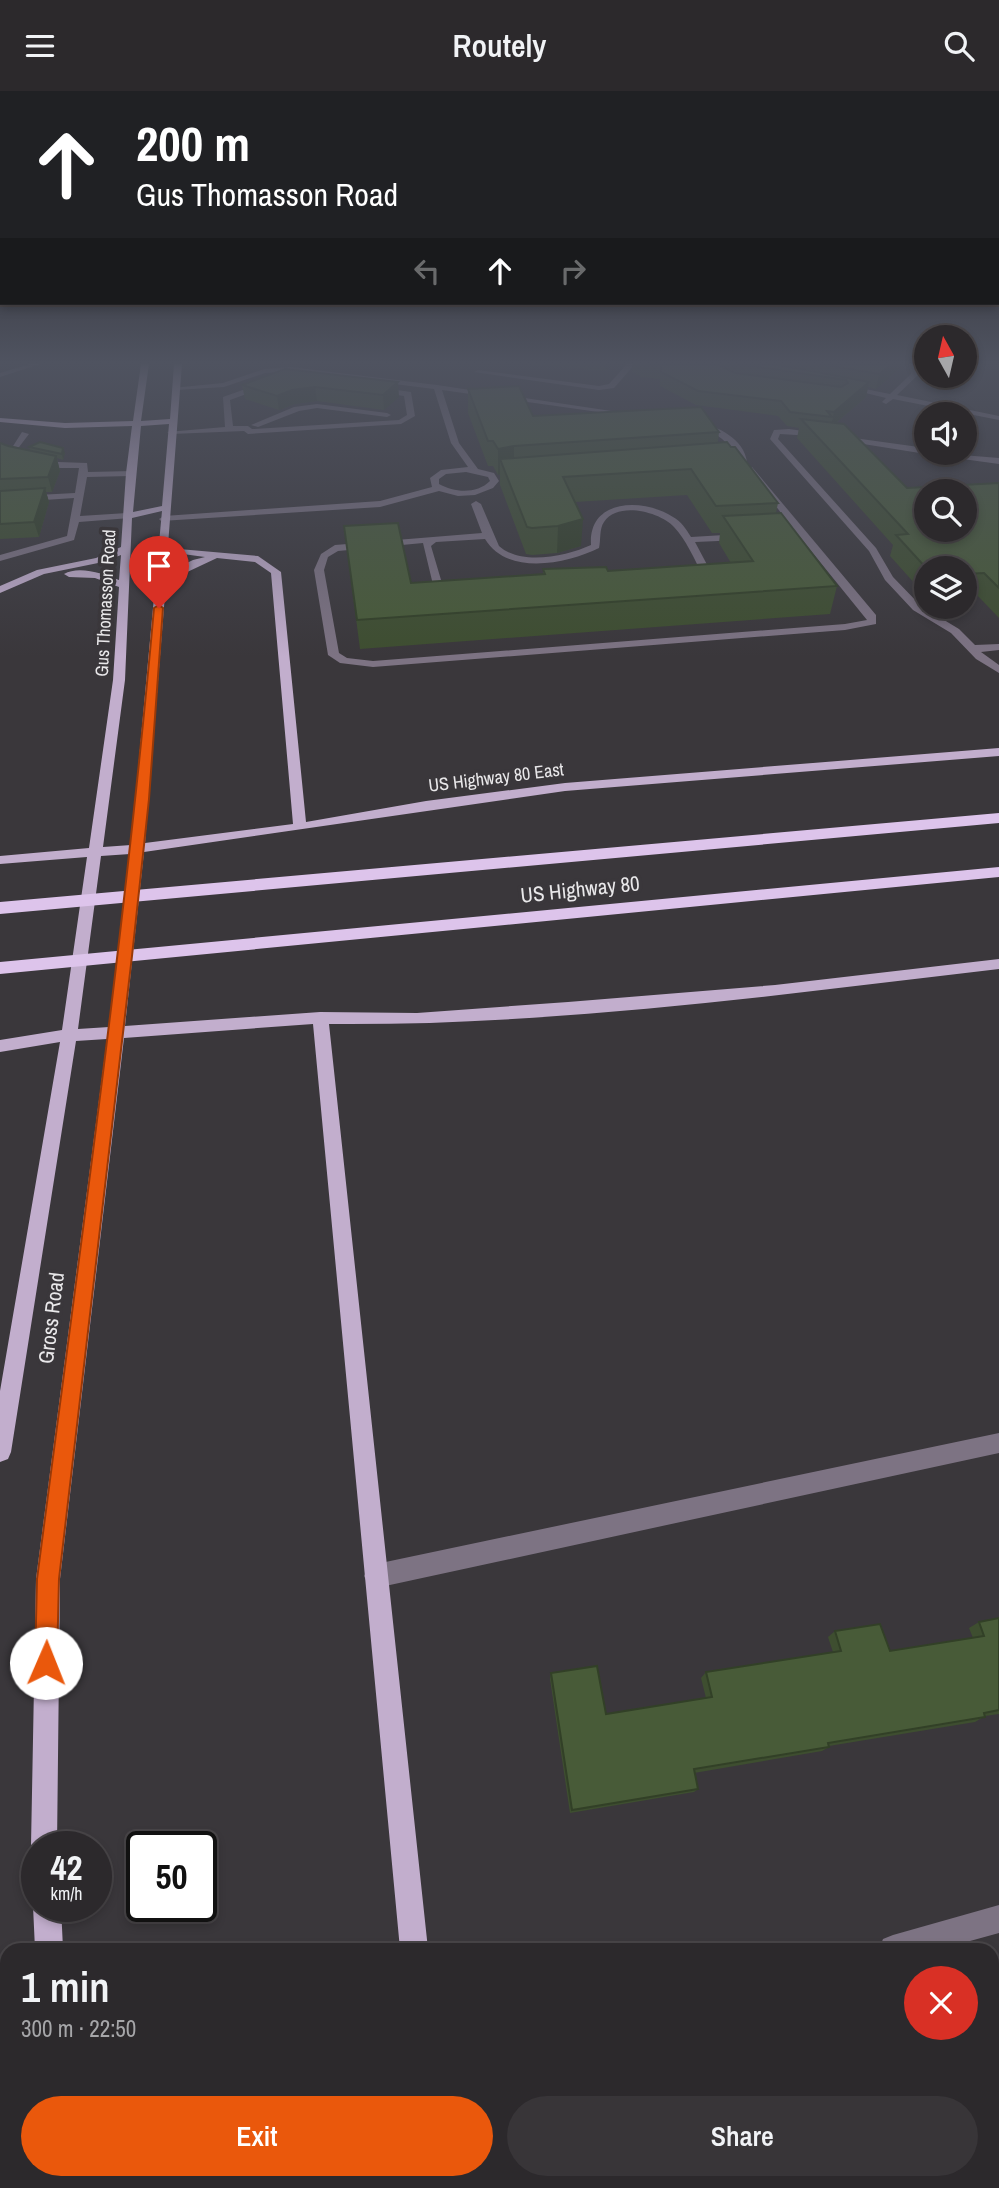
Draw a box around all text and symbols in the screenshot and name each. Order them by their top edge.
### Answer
text: Routely [453,24,546,67]
icon: menu [21,27,59,65]
icon: search [940,27,978,65]
text: 200 m [136,110,250,176]
icon: ahead [21,119,112,210]
text: Gus Thomasson Road [136,173,398,216]
icon: left [408,252,446,290]
icon: ahead [481,252,519,290]
icon: right [554,252,592,290]
north arrow [914,325,976,389]
map controls [914,325,977,619]
button: sound [914,402,977,465]
button: search [914,479,977,542]
street label: Gus Thomasson Road [89,529,121,677]
pin [129,536,189,608]
icon: arrive [140,547,178,585]
button: layers [914,556,977,619]
street label: US Highway 80 East [427,756,565,798]
street label: US Highway 80 [519,868,641,910]
street label: Gross Road [31,1271,71,1365]
position arrow [9,1626,83,1700]
speed limit sign: 50 [126,1831,217,1922]
text: 42 [51,1844,82,1891]
text: km/h [51,1881,83,1906]
text: 1 min [21,1959,110,2015]
button: close [904,1966,978,2040]
text: 300 m · 22:50 [21,2013,136,2044]
button: Exit [21,2096,493,2176]
button: Share [507,2096,978,2176]

